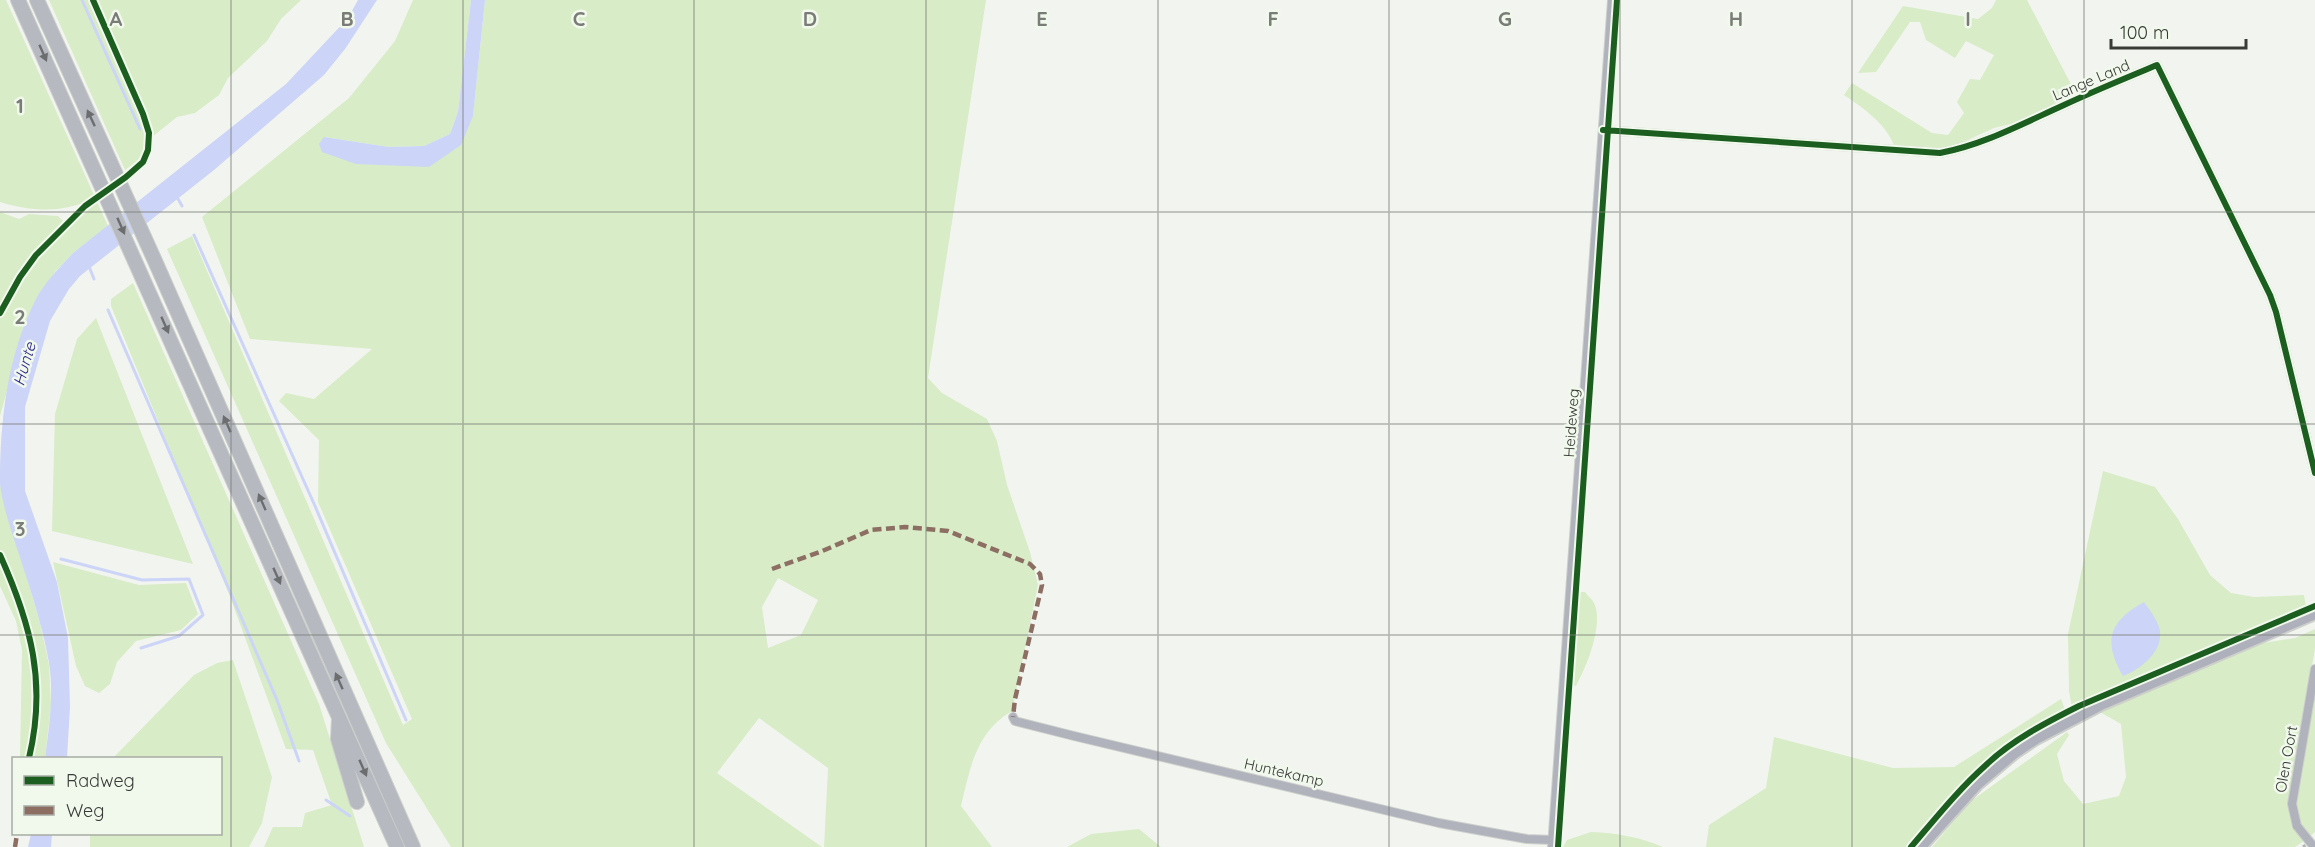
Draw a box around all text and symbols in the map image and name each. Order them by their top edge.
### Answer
text: A [110,6,123,31]
text: B [340,6,354,31]
text: C [573,6,586,31]
text: D [803,6,817,31]
text: E [1036,6,1048,31]
text: F [1267,6,1279,31]
text: G [1498,6,1512,31]
text: H [1729,6,1743,31]
text: I [1965,6,1971,31]
scale bar [2111,12,2246,50]
text: 100 m [2120,21,2169,44]
one-way arrow [38,45,47,62]
street label: Lange Land [2049,55,2133,105]
text: 1 [16,93,24,118]
one-way arrow [86,109,95,126]
one-way arrow [116,218,126,236]
text: 2 [14,304,26,329]
one-way arrow [160,316,170,334]
water label: Hunte [8,339,40,388]
street label: Heideweg [1559,388,1583,458]
one-way arrow [222,414,232,432]
one-way arrow [257,493,266,510]
text: 3 [15,516,25,541]
one-way arrow [273,567,282,585]
one-way arrow [335,672,344,689]
street label: Olen Oort [2271,724,2301,794]
street label: Huntekamp [1242,754,1326,790]
legend [12,757,222,835]
one-way arrow [358,759,367,776]
text: Radweg [66,769,135,792]
text: Weg [66,799,104,822]

